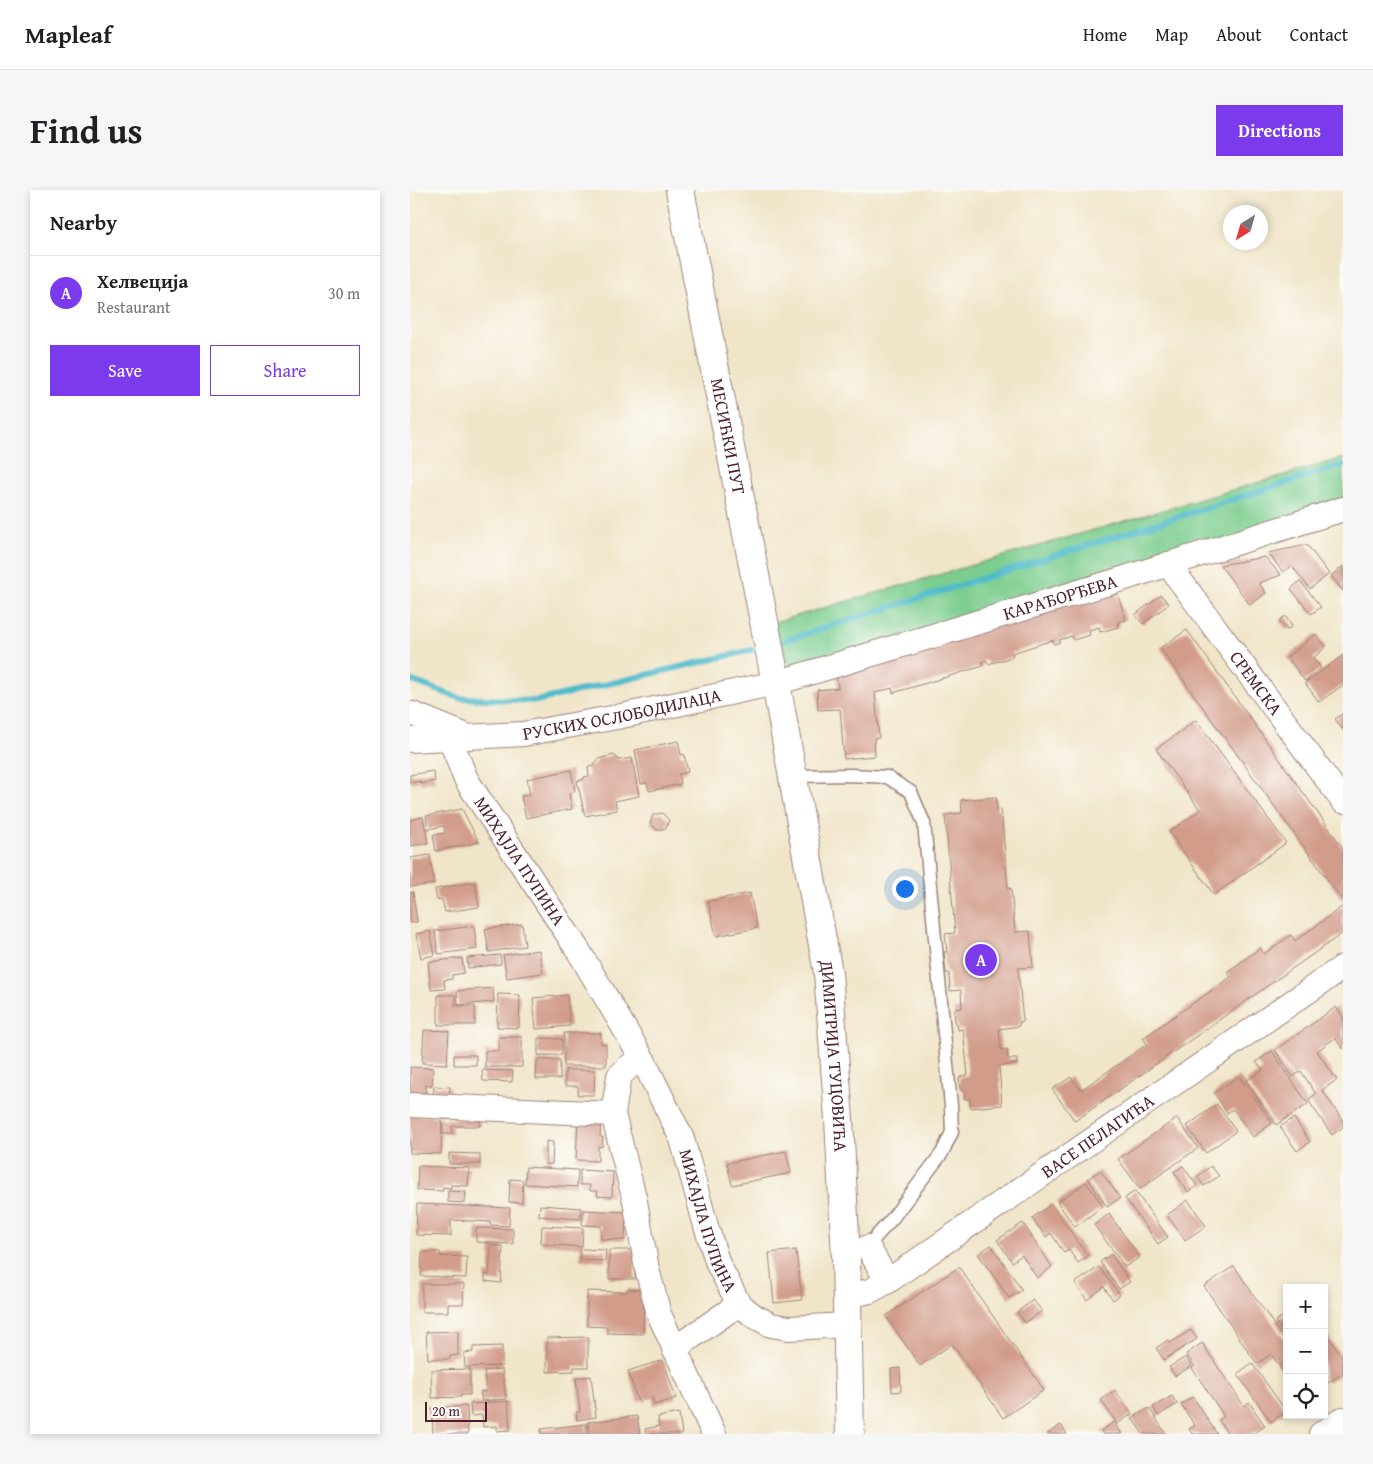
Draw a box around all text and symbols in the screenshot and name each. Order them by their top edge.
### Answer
text: Mapleaf [25,17,112,52]
text: Home [1083,21,1127,48]
text: Map [1155,21,1188,48]
text: About [1216,21,1262,48]
text: Contact [1290,21,1348,48]
text: Find us [30,105,143,156]
button: Directions [1216,105,1343,156]
north arrow [1223,205,1268,250]
text: Nearby [50,207,117,238]
text: Хелвеција [97,267,188,295]
text: A [61,281,71,305]
text: 30 m [328,281,360,305]
text: Restaurant [97,295,171,319]
button: Save [50,345,200,396]
button: Share [210,345,360,396]
street label: МЕСИЋКИ ПУТ [704,376,753,497]
street label: КАРАЂОРЂЕВА [1000,567,1120,627]
street label: СРЕМСКА [1223,645,1289,721]
street label: РУСКИХ ОСЛОБОДИЛАЦА [521,681,724,747]
street label: МИХАЈЛА ПУПИНА [468,791,572,931]
your location [892,876,918,902]
pin: A [965,941,997,979]
street label: ДИМИТРИЈА ТУЦОВИЋА [813,957,855,1153]
street label: ВАСЕ ПЕЛАГИЋА [1035,1087,1160,1184]
street label: МИХАЈЛА ПУПИНА [672,1146,745,1297]
map controls [1283,1284,1328,1419]
button: + [1283,1284,1328,1329]
button: − [1283,1329,1328,1374]
button: locate [1283,1374,1328,1419]
scale bar [425,1399,488,1422]
text: 20 m [432,1401,460,1421]

